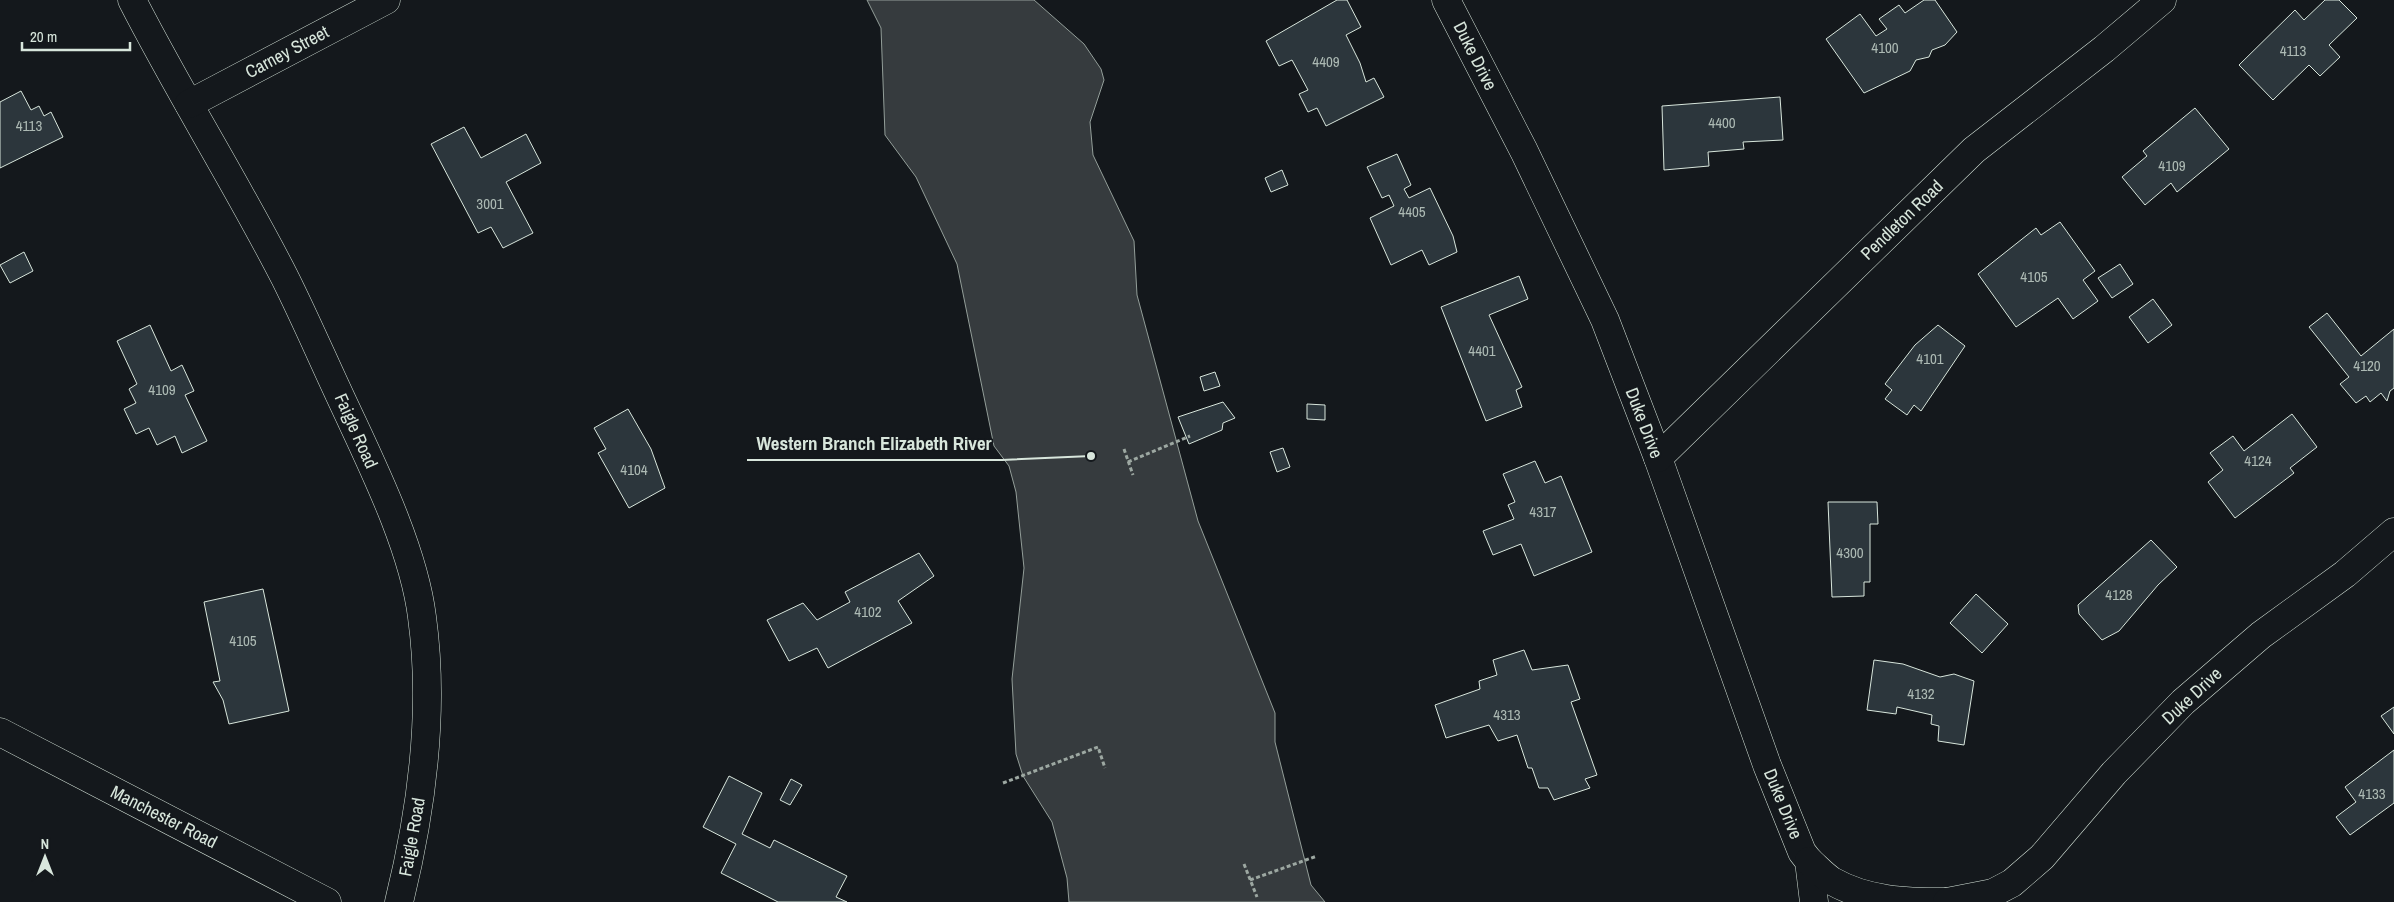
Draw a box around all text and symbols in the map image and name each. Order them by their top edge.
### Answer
street label: Duke Drive [1448,17,1503,94]
street label: Carney Street [241,19,333,84]
scale bar [22,20,130,52]
text: 20 m [30,26,57,47]
house number: 4100 [1871,37,1899,58]
house number: 4113 [2280,40,2306,61]
house number: 4409 [1312,51,1340,72]
house number: 4400 [1708,112,1736,133]
house number: 4113 [16,115,42,136]
house number: 4109 [2158,155,2186,176]
street label: Pendleton Road [1855,174,1948,265]
house number: 3001 [476,193,504,214]
house number: 4405 [1398,201,1426,222]
house number: 4105 [2020,266,2048,287]
house number: 4401 [1468,340,1496,361]
house number: 4101 [1916,348,1944,369]
house number: 4120 [2353,355,2381,376]
house number: 4109 [148,379,176,400]
street label: Duke Drive [1620,384,1669,462]
street label: Faigle Road [329,389,384,472]
callout: Western Branch Elizabeth River [747,426,1002,460]
text: Western Branch Elizabeth River [756,430,992,456]
house number: 4124 [2244,450,2272,471]
house number: 4104 [620,459,648,480]
house number: 4317 [1529,501,1557,522]
house number: 4300 [1836,542,1864,563]
house number: 4128 [2105,584,2133,605]
house number: 4102 [854,601,882,622]
house number: 4105 [229,630,257,651]
street label: Duke Drive [2156,661,2227,730]
house number: 4132 [1907,683,1935,704]
house number: 4313 [1493,704,1521,725]
street label: Duke Drive [1758,765,1809,843]
street label: Manchester Road [107,779,222,854]
house number: 4133 [2358,783,2386,804]
street label: Faigle Road [392,796,431,878]
north arrow [20,832,70,882]
text: N [41,835,49,853]

